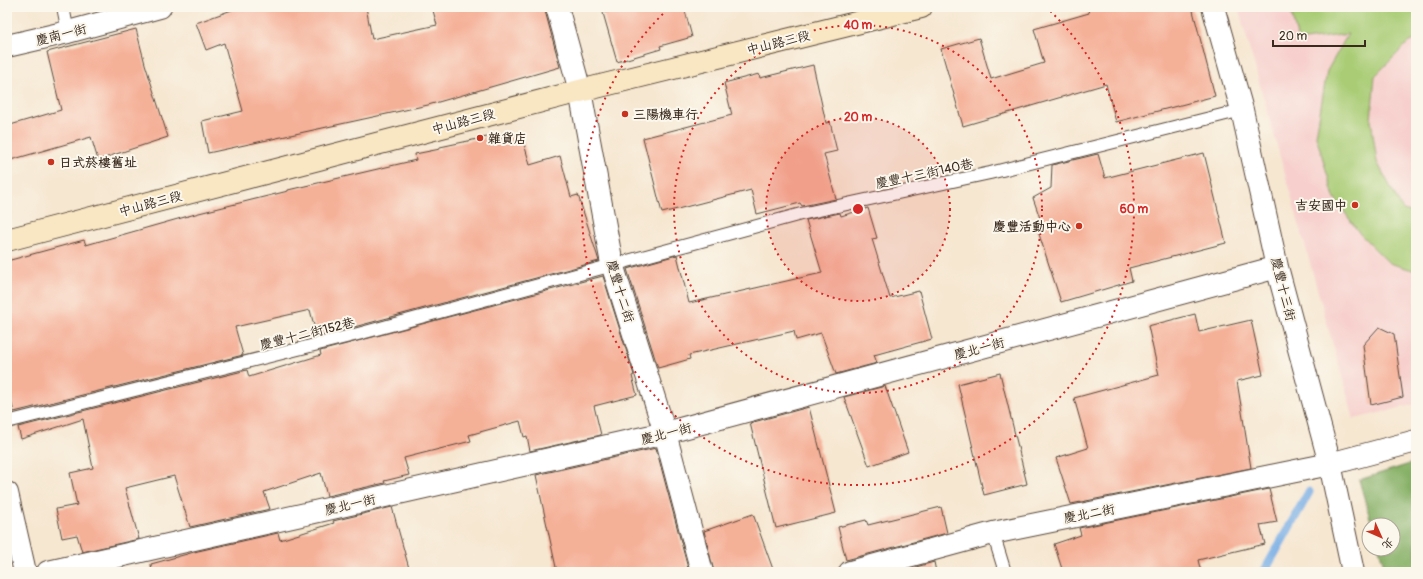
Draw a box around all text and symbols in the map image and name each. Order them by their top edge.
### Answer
text: 40 m [843,18,873,33]
street label: 慶南一街 [34,21,88,49]
scale bar [1273,22,1365,48]
street label: 中山路三段 [745,27,812,59]
text: 20 m [1279,29,1308,44]
street label: 中山路三段 [430,106,497,138]
place label: 三陽機車行 [633,107,698,123]
marker: 三陽機車行 [620,109,630,119]
text: 20 m [844,110,872,125]
place label: 雜貨店 [488,131,527,147]
marker: 雜貨店 [475,133,485,143]
place label: 日式菸樓舊址 [59,155,137,171]
street label: 慶豐十三街140巷 [874,156,975,192]
marker: 日式菸樓舊址 [46,157,56,167]
street label: 中山路三段 [117,188,184,220]
place label: 吉安國中 [1295,198,1347,214]
marker: 吉安國中 [1350,200,1360,210]
centre of rings [851,202,865,216]
text: 60 m [1120,202,1149,217]
place label: 慶豐活動中心 [993,219,1071,235]
marker: 慶豐活動中心 [1074,221,1084,231]
street label: 慶豐十三街 [1267,256,1299,323]
street label: 慶豐十二街 [603,258,637,325]
street label: 慶豐十二街152巷 [258,314,356,354]
street label: 慶北一街 [952,335,1006,363]
street label: 慶北一街 [639,420,693,448]
street label: 慶北一街 [323,491,377,519]
street label: 慶北二街 [1062,501,1116,527]
north arrow [1361,517,1401,557]
text: 北 [1379,535,1396,552]

